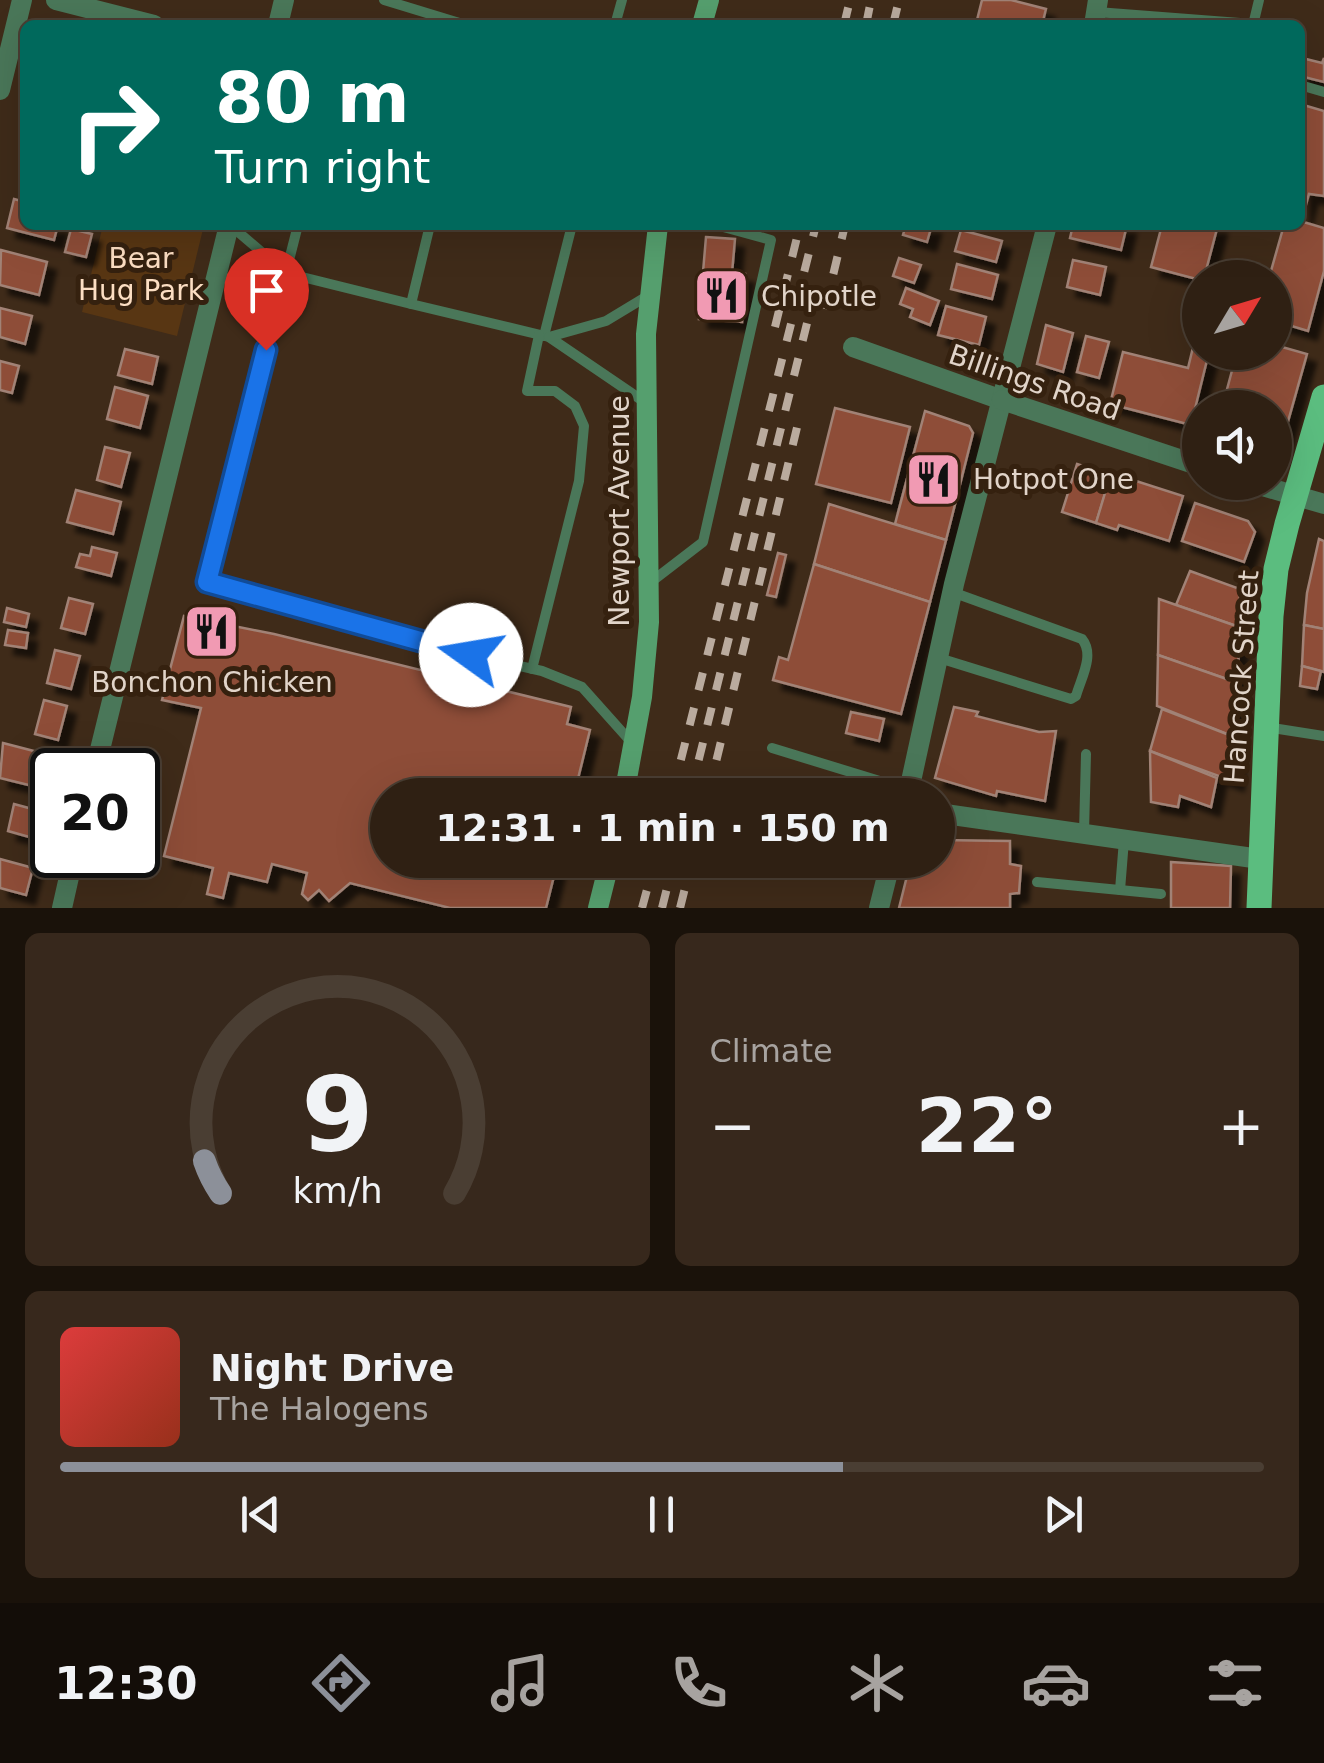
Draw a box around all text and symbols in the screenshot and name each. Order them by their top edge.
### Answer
text: 80 m [215,57,410,139]
icon: right [50,60,180,190]
text: Turn right [215,141,430,194]
park label: Bear Hug Park [78,242,205,307]
pin [224,248,309,351]
north arrow [1182,260,1292,370]
map controls [1182,260,1292,500]
icon: arrive [239,263,294,318]
restaurant icon: Chipotle [692,266,752,326]
place label: Chipotle [761,280,877,313]
street label: Billings Road [945,338,1125,427]
button: sound [1182,390,1292,500]
street label: Newport Avenue [603,395,636,627]
restaurant icon: Hotpot One [904,449,964,509]
place label: Hotpot One [973,463,1134,496]
street label: Hancock Street [1218,569,1265,785]
restaurant icon: Bonchon Chicken [182,601,242,661]
position arrow [419,603,523,707]
place label: Bonchon Chicken [91,666,333,699]
speed limit sign: 20 [30,748,160,878]
text: 12:31 · 1 min · 150 m [435,806,890,850]
text: Climate [710,1032,833,1070]
text: 9 [301,1054,373,1176]
text: 22° [916,1082,1058,1170]
text: − [710,1094,756,1158]
text: + [1218,1094,1264,1158]
text: km/h [292,1170,382,1211]
text: Night Drive [210,1346,454,1390]
text: The Halogens [210,1390,429,1428]
icon: previous [233,1487,288,1542]
icon: pause [634,1487,689,1542]
icon: next [1036,1487,1091,1542]
icon: directions [306,1648,376,1718]
icon: music [485,1648,555,1718]
icon: phone [664,1648,734,1718]
icon: climate [842,1648,912,1718]
icon: car [1021,1648,1091,1718]
icon: filters [1200,1648,1270,1718]
text: 12:30 [54,1657,198,1710]

